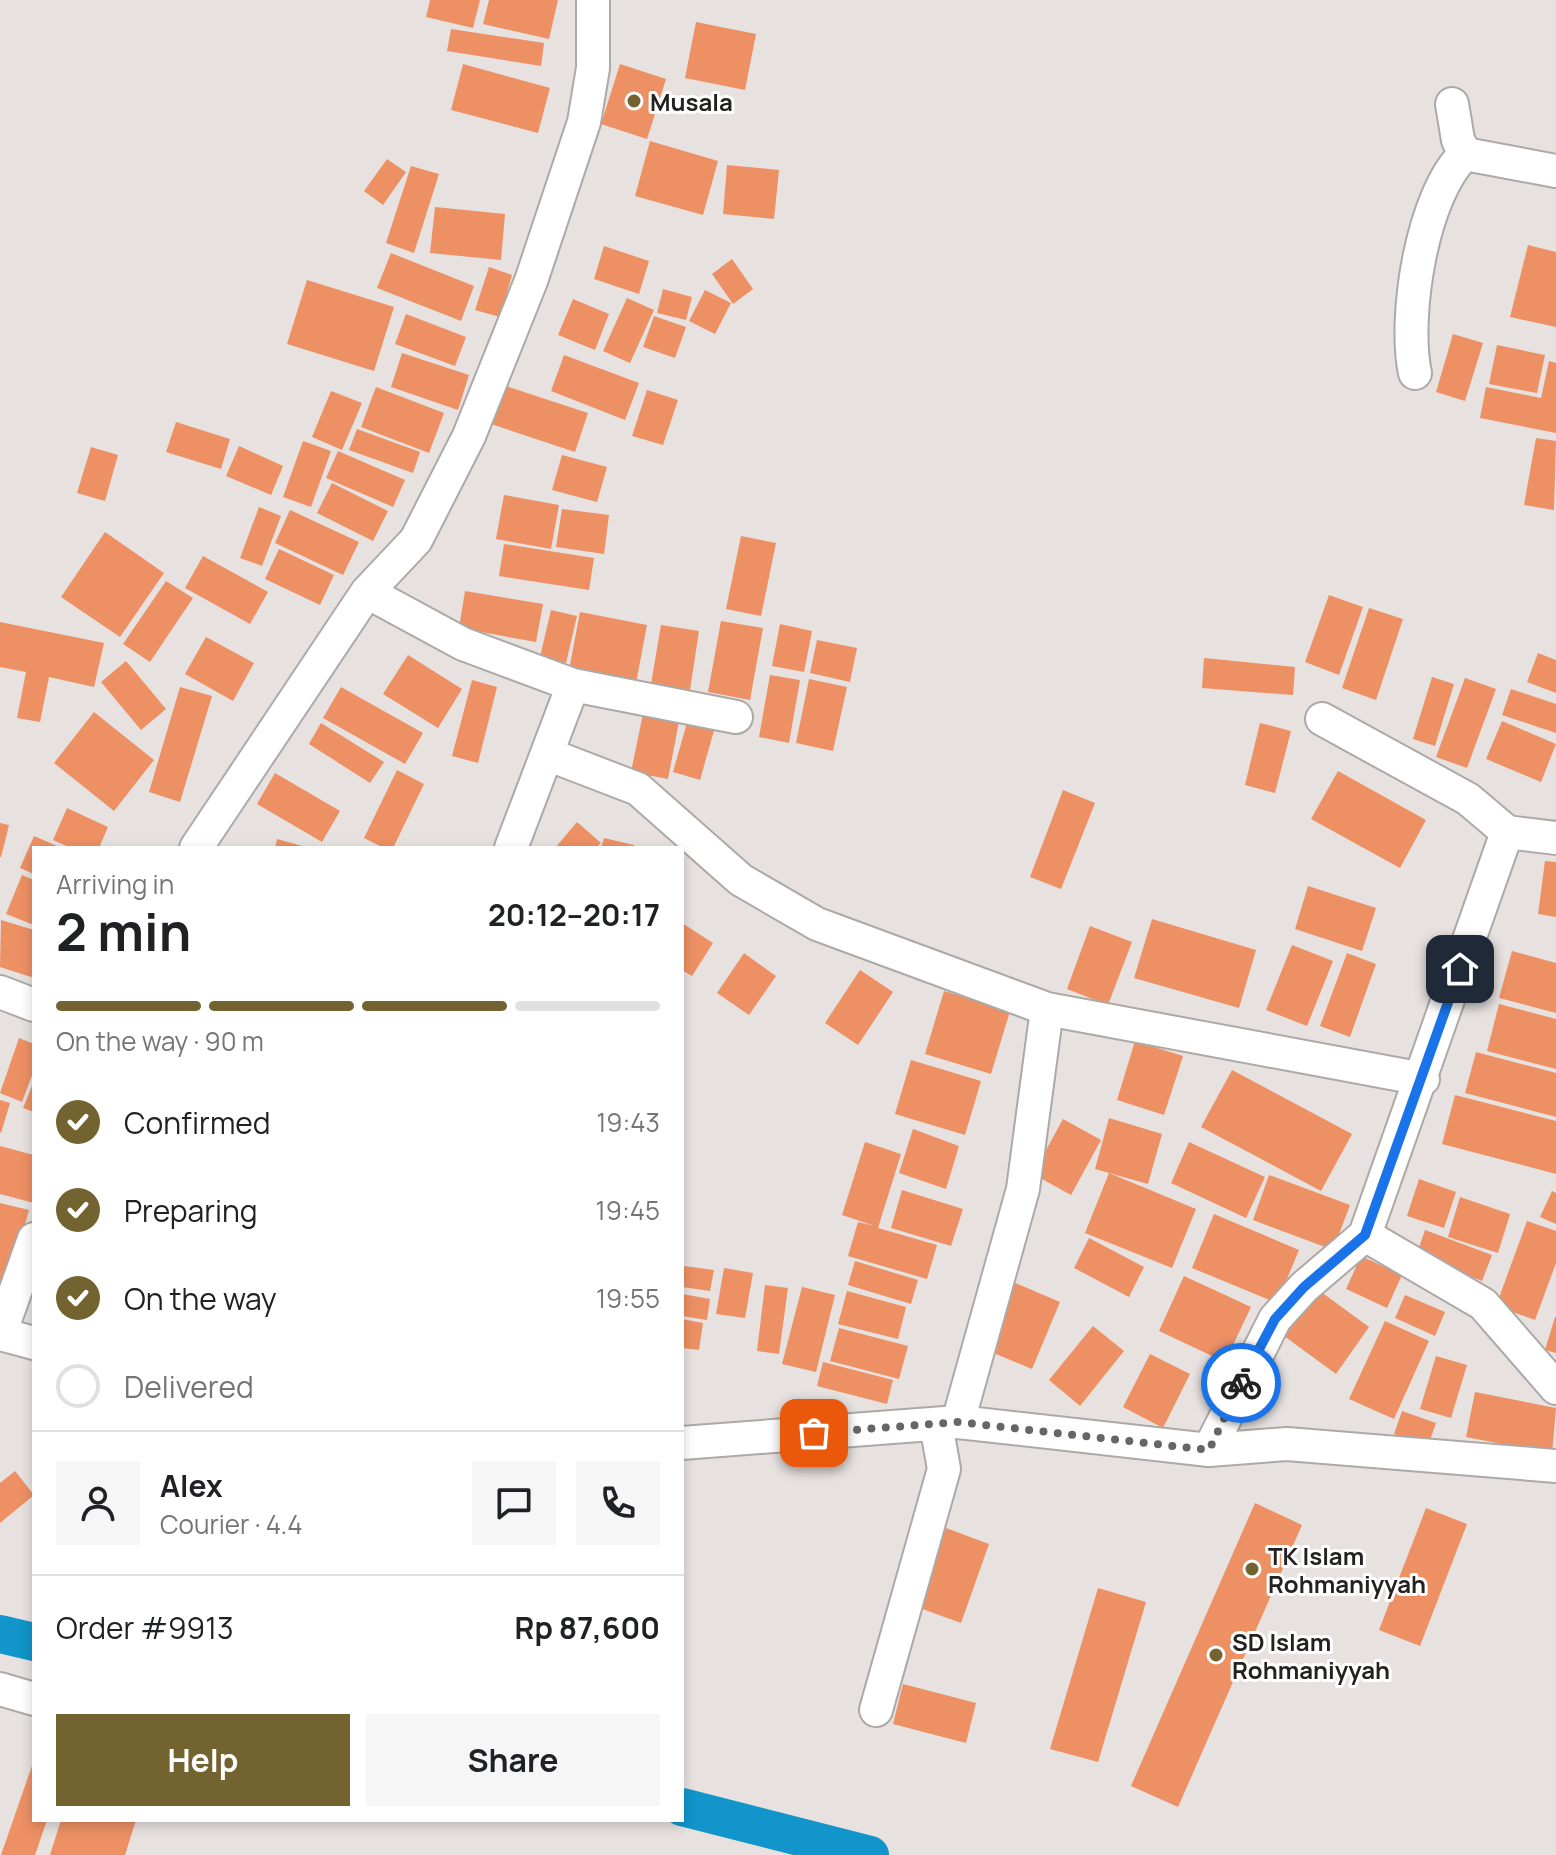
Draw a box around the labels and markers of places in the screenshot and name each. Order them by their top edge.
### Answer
place label: Musala [650,85,733,118]
marker: Musala [625,92,643,110]
pin [1426,935,1494,1003]
pin [780,1399,848,1467]
place label: TK Islam Rohmaniyyah [1268,1539,1426,1600]
marker: TK Islam Rohmaniyyah [1243,1560,1261,1578]
place label: SD Islam Rohmaniyyah [1232,1625,1390,1686]
marker: SD Islam Rohmaniyyah [1207,1646,1225,1664]

